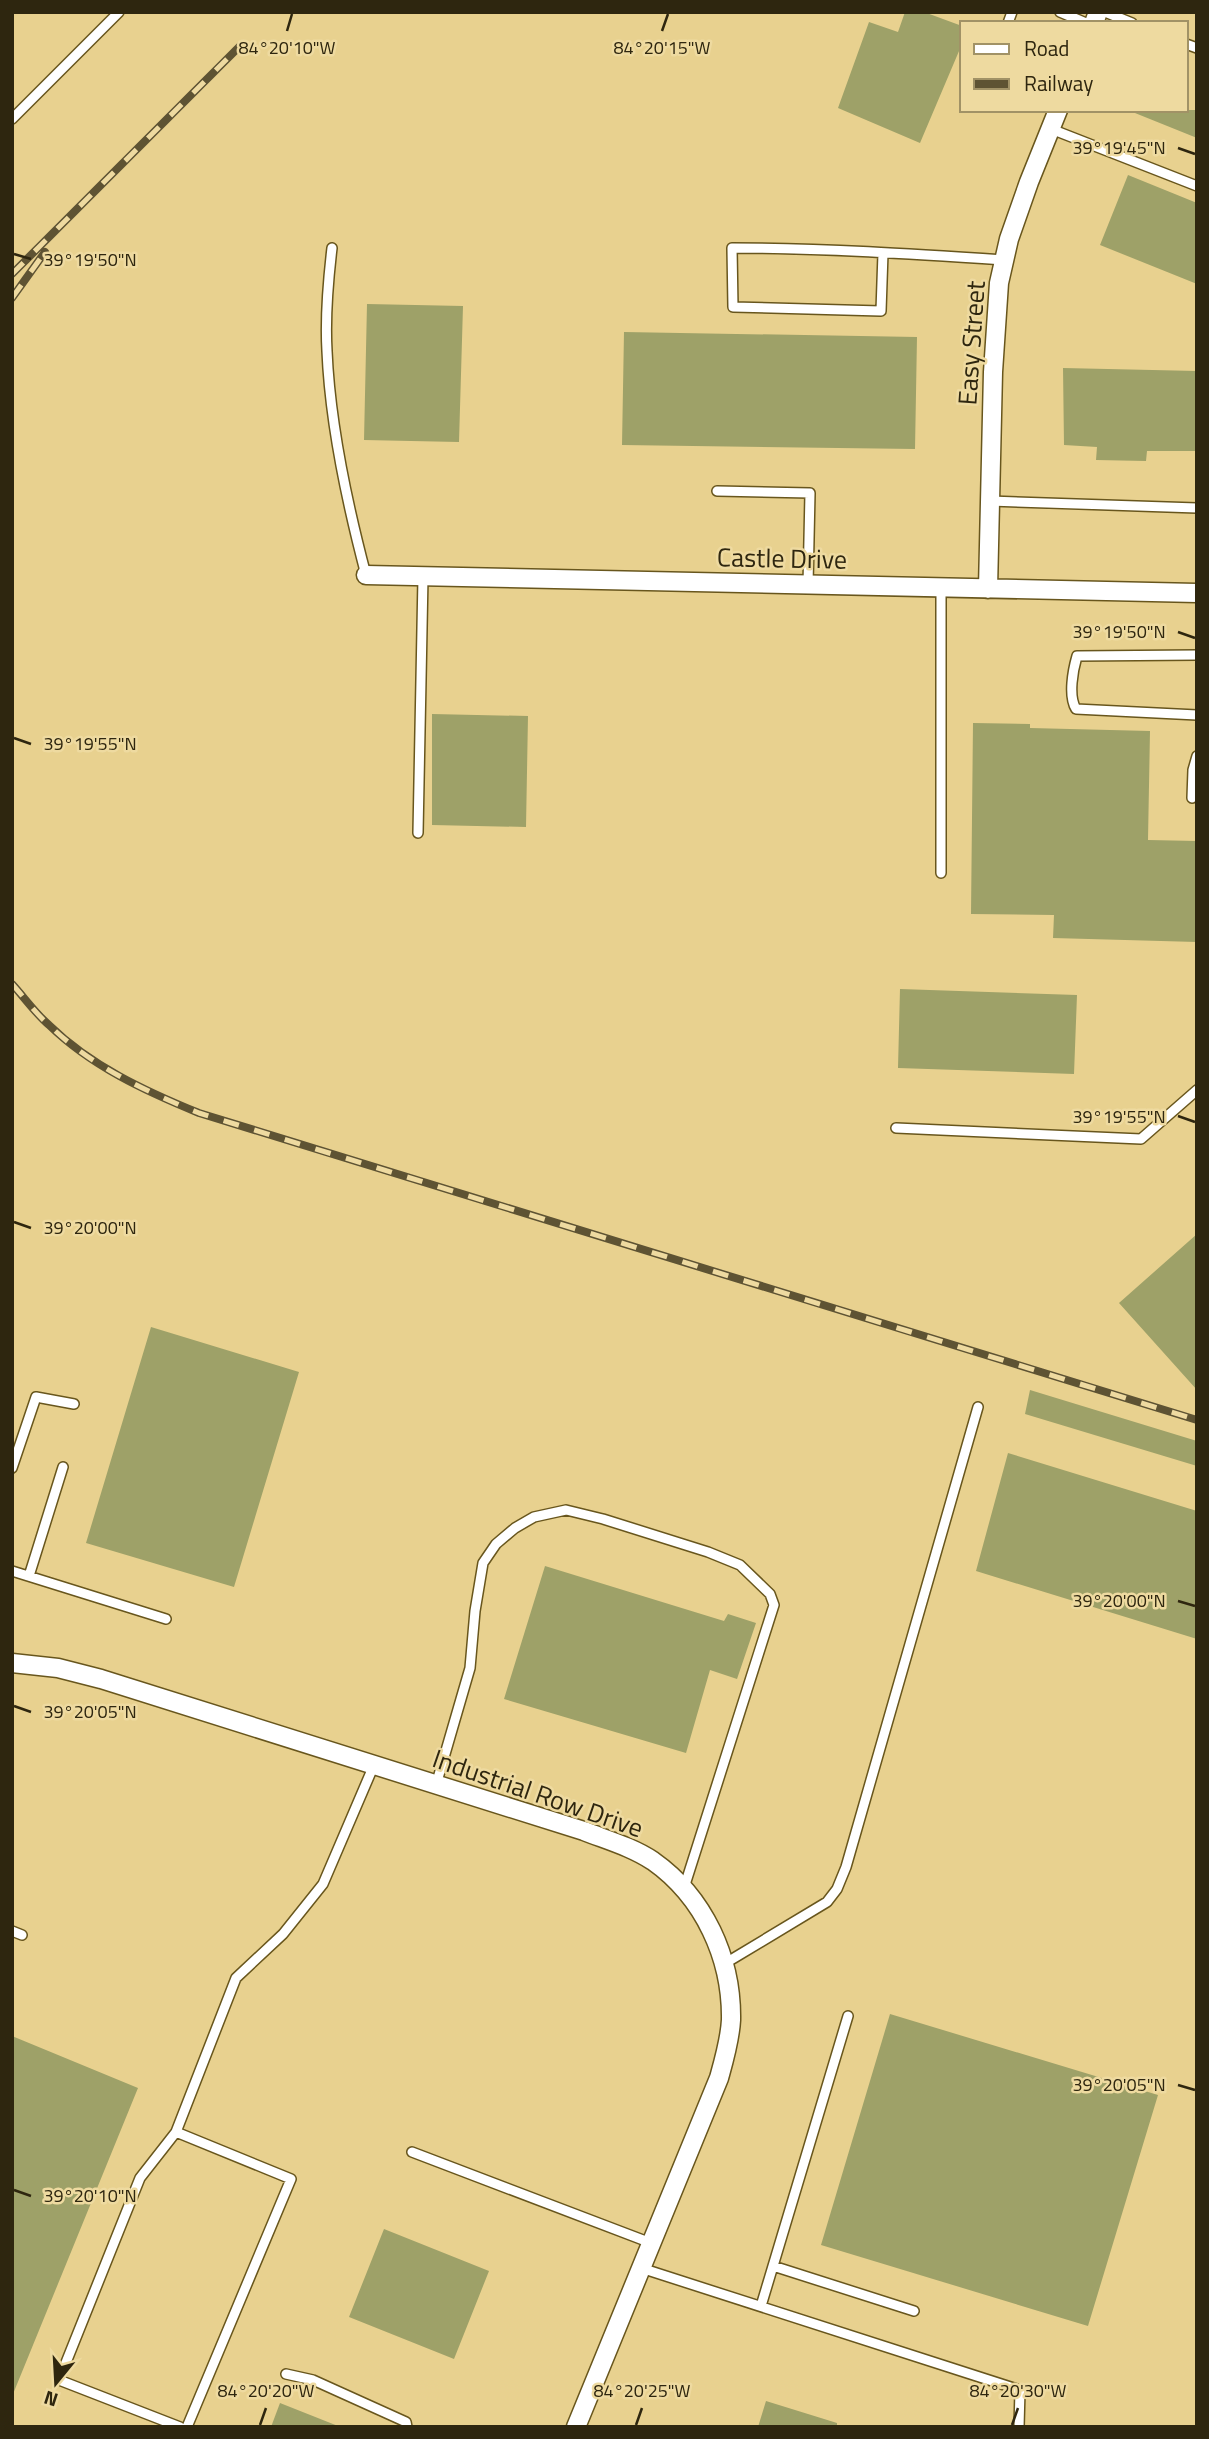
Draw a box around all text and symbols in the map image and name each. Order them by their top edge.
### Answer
legend [960,21,1188,112]
text: Road [1024,32,1069,64]
text: 84°20'10"W [239,34,336,61]
text: 84°20'15"W [614,34,711,61]
text: Railway [1024,67,1093,99]
text: 39°19'45"N [1072,134,1166,161]
text: 39°19'50"N [43,246,137,273]
street label: Easy Street [947,279,995,407]
street label: Castle Drive [717,537,847,579]
text: 39°19'50"N [1072,618,1166,645]
text: 39°19'55"N [43,730,137,757]
text: 39°19'55"N [1072,1103,1166,1130]
text: 39°20'00"N [43,1214,137,1241]
text: 39°20'00"N [1072,1587,1166,1614]
text: 39°20'05"N [43,1698,137,1725]
street label: Industrial Row Drive [427,1739,649,1847]
text: 39°20'05"N [1072,2071,1166,2098]
text: 39°20'10"N [43,2182,137,2209]
north arrow [21,2348,91,2418]
text: 84°20'20"W [218,2377,315,2404]
text: 84°20'25"W [594,2377,691,2404]
text: 84°20'30"W [970,2377,1067,2404]
text: N [40,2384,61,2415]

